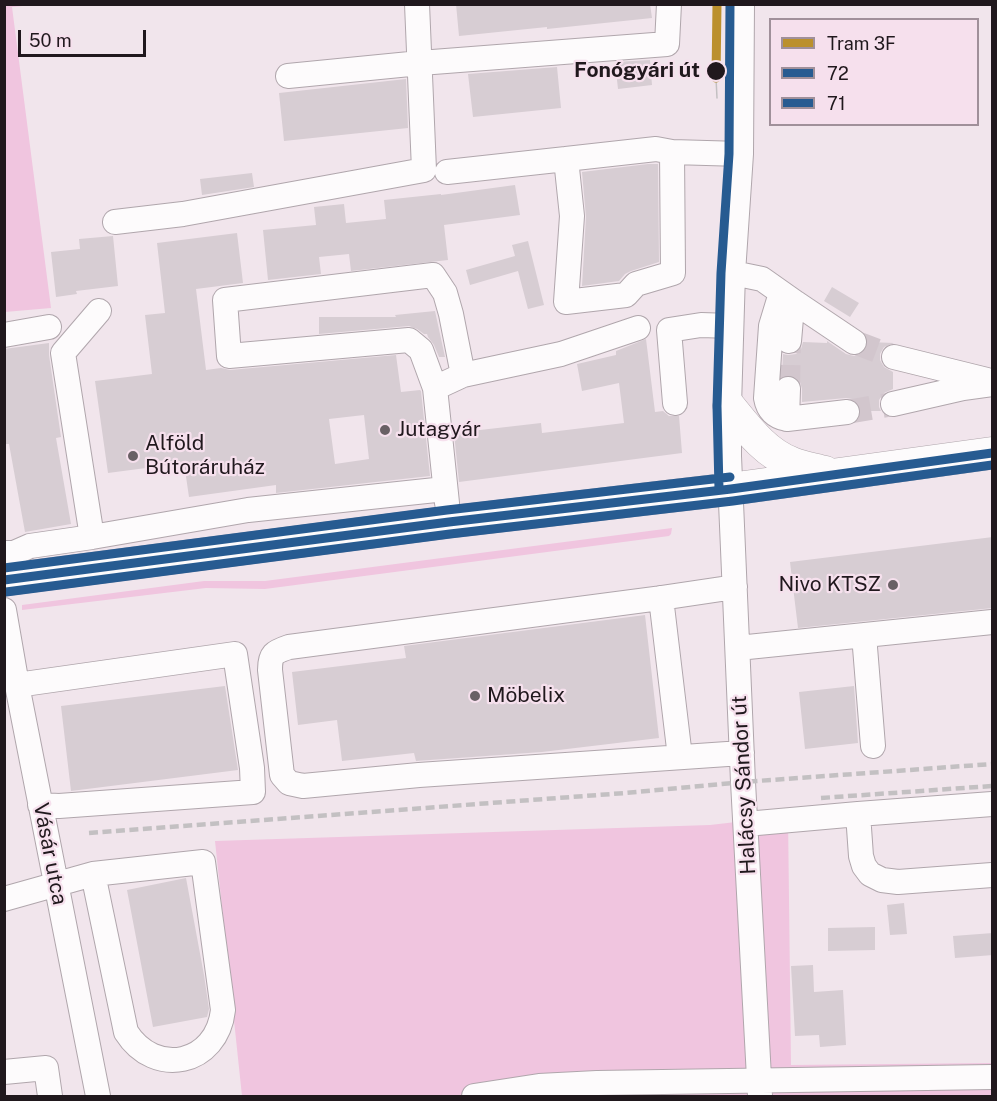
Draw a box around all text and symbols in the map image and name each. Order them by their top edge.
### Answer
scale bar [21,18,148,56]
legend [769,18,979,126]
text: 50 m [29,30,72,51]
text: Tram 3F [827,33,896,54]
place label: Fonógyári út [574,58,700,84]
marker: Fonógyári út [705,60,727,82]
text: 72 [827,63,849,84]
text: 71 [827,93,846,114]
place label: Jutagyár [397,417,481,443]
marker: Jutagyár [378,423,392,437]
place label: Alföld Bútoráruház [145,431,265,481]
marker: Alföld Bútoráruház [126,449,140,463]
place label: Nivo KTSZ [778,572,881,598]
marker: Nivo KTSZ [886,578,900,592]
place label: Möbelix [487,683,565,709]
marker: Möbelix [468,689,482,703]
street label: Halácsy Sándor út [727,695,761,875]
street label: Vásár utca [28,801,72,907]

